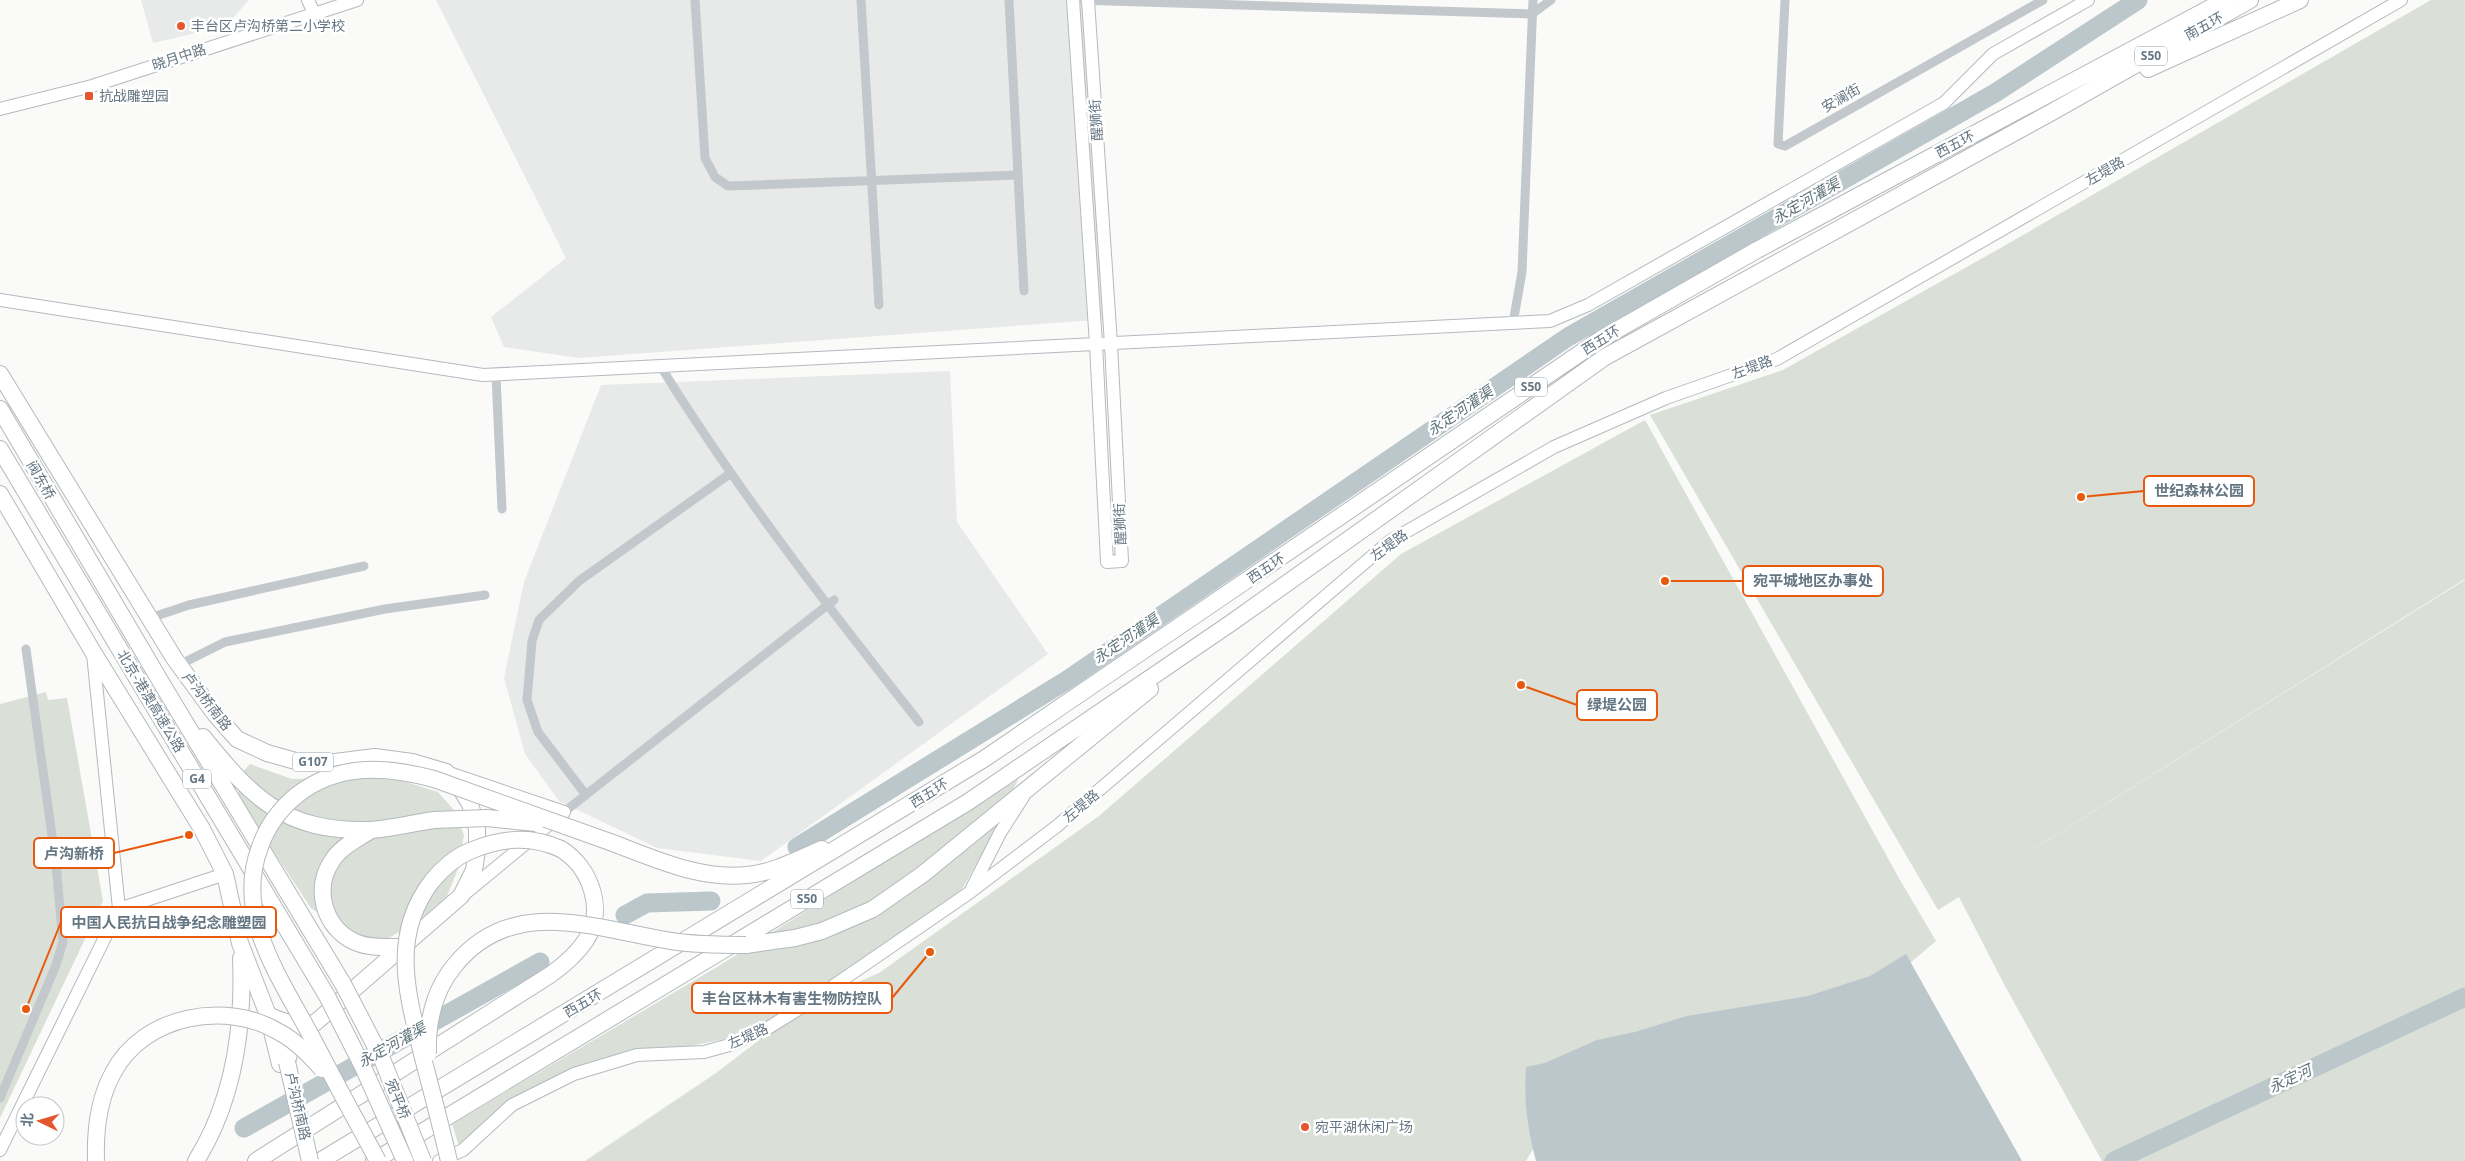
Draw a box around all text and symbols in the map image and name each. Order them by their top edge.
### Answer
street label: 南五环 [2181,7,2227,44]
place label: 丰台区卢沟桥第二小学校 [191,16,345,35]
marker: 丰台区卢沟桥第二小学校 [175,20,187,32]
street label: 晓月中路 [149,39,208,74]
road number: S50 [2135,46,2167,66]
street label: 安澜街 [1818,79,1864,116]
place label: 抗战雕塑园 [99,86,169,105]
marker: 抗战雕塑园 [83,90,95,102]
street label: 醒狮街 [1085,98,1106,142]
street label: 西五环 [1932,125,1978,162]
street label: 左堤路 [2082,152,2128,189]
water label: 永定河灌渠 [1768,172,1845,228]
street label: 西五环 [1578,320,1624,359]
street label: 左堤路 [1729,350,1775,383]
road number: S50 [1515,378,1547,397]
water label: 永定河灌渠 [1423,380,1498,439]
street label: 阀东桥 [23,457,60,503]
callout: 世纪森林公园 [2144,476,2254,506]
text: 世纪森林公园 [2154,480,2244,500]
street label: 醒狮街 [1109,503,1130,545]
street label: 左堤路 [1366,525,1411,565]
street label: 西五环 [1243,548,1288,587]
callout: 宛平城地区办事处 [1743,566,1883,596]
text: 宛平城地区办事处 [1753,570,1873,590]
water label: 永定河灌渠 [1089,608,1164,667]
street label: 北京-港澳高速公路 [113,646,190,756]
street label: 卢沟桥南路 [178,667,236,734]
callout: 绿堤公园 [1577,690,1657,720]
text: 绿堤公园 [1587,694,1647,714]
road number: G107 [293,752,333,772]
road number: G4 [183,770,211,789]
street label: 西五环 [906,773,952,812]
street label: 左堤路 [1058,785,1103,826]
callout: 卢沟新桥 [34,838,114,868]
text: 卢沟新桥 [44,843,104,863]
road number: S50 [791,890,823,909]
callout: 中国人民抗日战争纪念雕塑园 [61,907,276,937]
text: 中国人民抗日战争纪念雕塑园 [71,912,267,932]
callout: 丰台区林木有害生物防控队 [692,983,892,1013]
street label: 西五环 [560,984,606,1022]
text: 丰台区林木有害生物防控队 [702,988,882,1008]
water label: 永定河灌渠 [354,1016,431,1071]
street label: 左堤路 [725,1018,771,1053]
water label: 永定河 [2265,1058,2317,1097]
street label: 卢沟桥南路 [281,1070,316,1142]
street label: 宛平桥 [382,1076,415,1122]
north arrow [15,1096,65,1146]
text: 北 [16,1112,37,1128]
place label: 宛平湖休闲广场 [1315,1117,1413,1136]
marker: 宛平湖休闲广场 [1299,1121,1311,1133]

